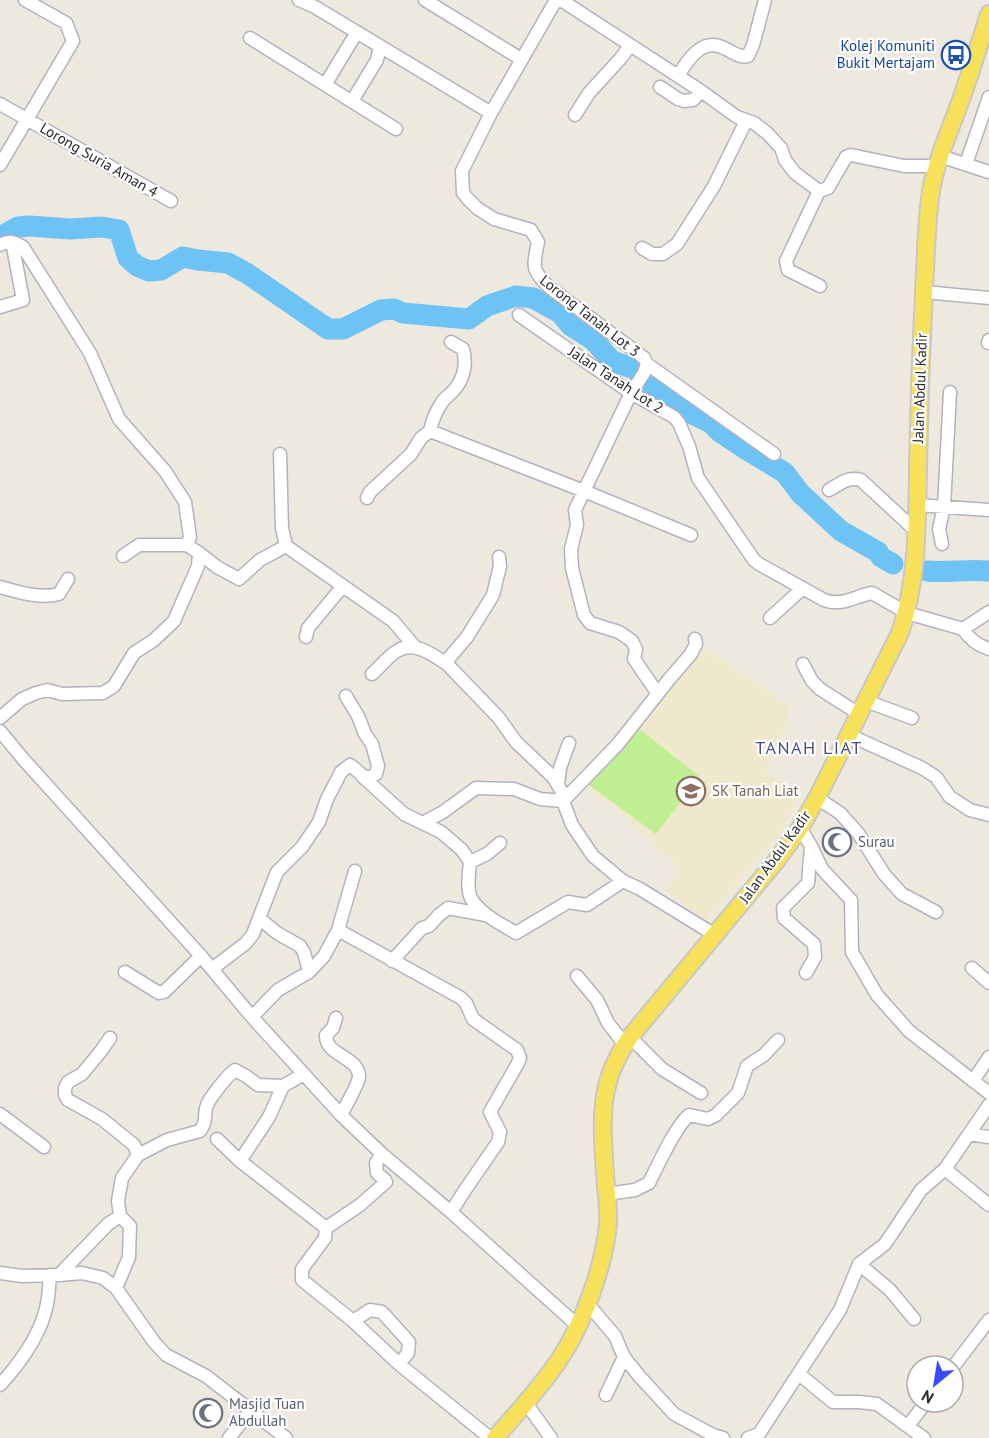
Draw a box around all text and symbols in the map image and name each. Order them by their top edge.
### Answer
place label: Kolej Komuniti Bukit Mertajam [837,36,935,72]
bus stop icon: Kolej Komuniti Bukit Mertajam [940,39,972,71]
street label: Lorong Suria Aman 4 [37,118,162,201]
street label: Lorong Tanah Lot 3 [536,271,644,361]
street label: Jalan Abdul Kadir [908,333,931,444]
street label: Jalan Tanah Lot 2 [564,341,667,417]
district label: TANAH LIAT [755,736,863,759]
school or university icon: SK Tanah Liat [675,775,707,807]
place label: SK Tanah Liat [712,781,799,800]
street label: Jalan Abdul Kadir [734,807,815,908]
mosque icon: Surau [821,826,853,858]
place label: Surau [858,832,895,851]
north arrow [905,1354,965,1414]
text: N [918,1386,937,1408]
place label: Masjid Tuan Abdullah [229,1394,305,1430]
mosque icon: Masjid Tuan Abdullah [192,1397,224,1429]

